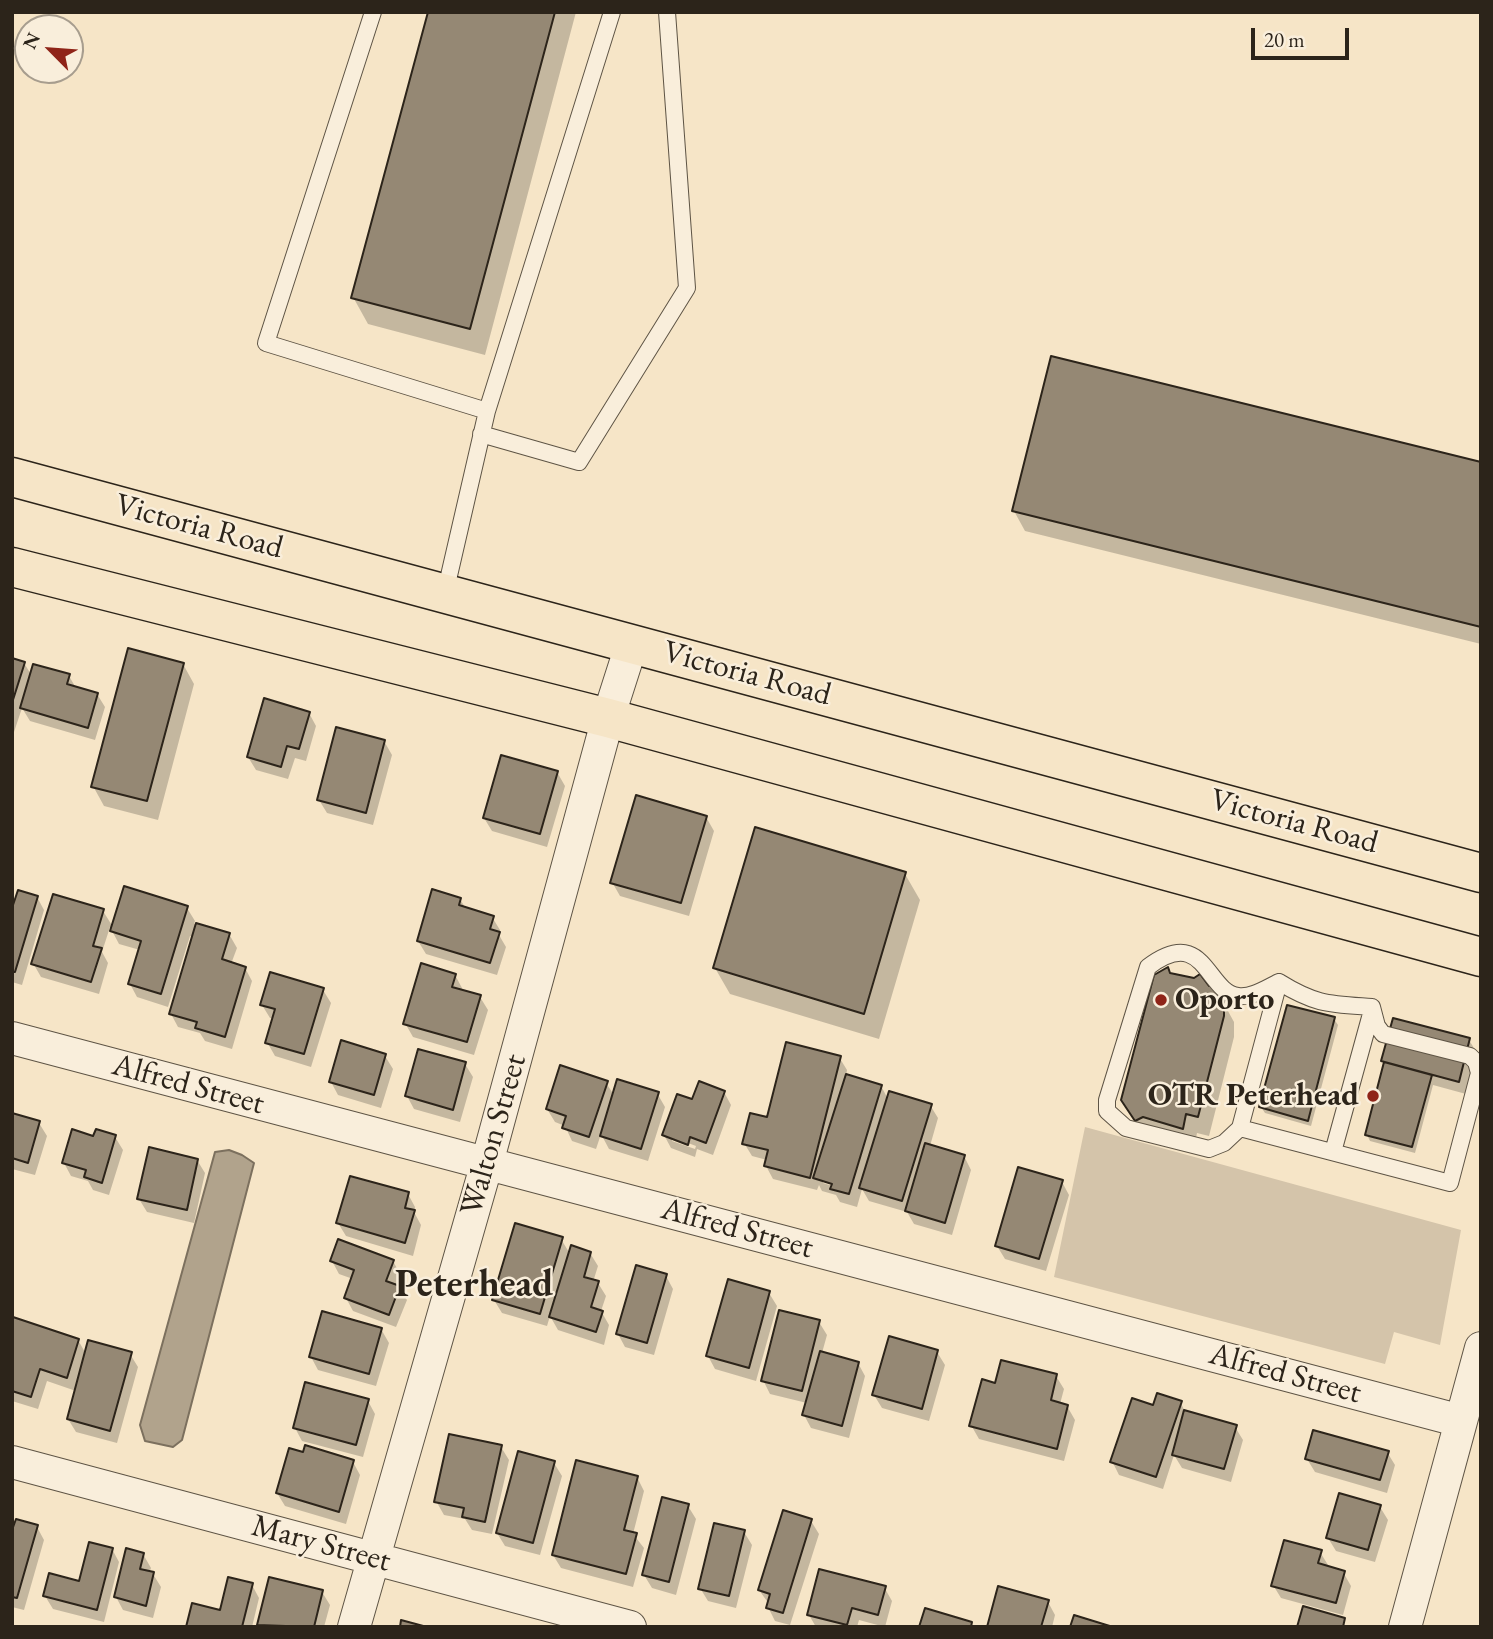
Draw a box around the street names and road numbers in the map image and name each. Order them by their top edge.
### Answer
street label: Victoria Road [111,486,287,568]
street label: Victoria Road [659,633,835,715]
street label: Victoria Road [1206,781,1382,863]
street label: Alfred Street [108,1046,268,1124]
street label: Walton Street [453,1050,535,1220]
street label: Alfred Street [657,1190,817,1268]
street label: Alfred Street [1205,1335,1365,1413]
street label: Mary Street [247,1507,395,1581]

